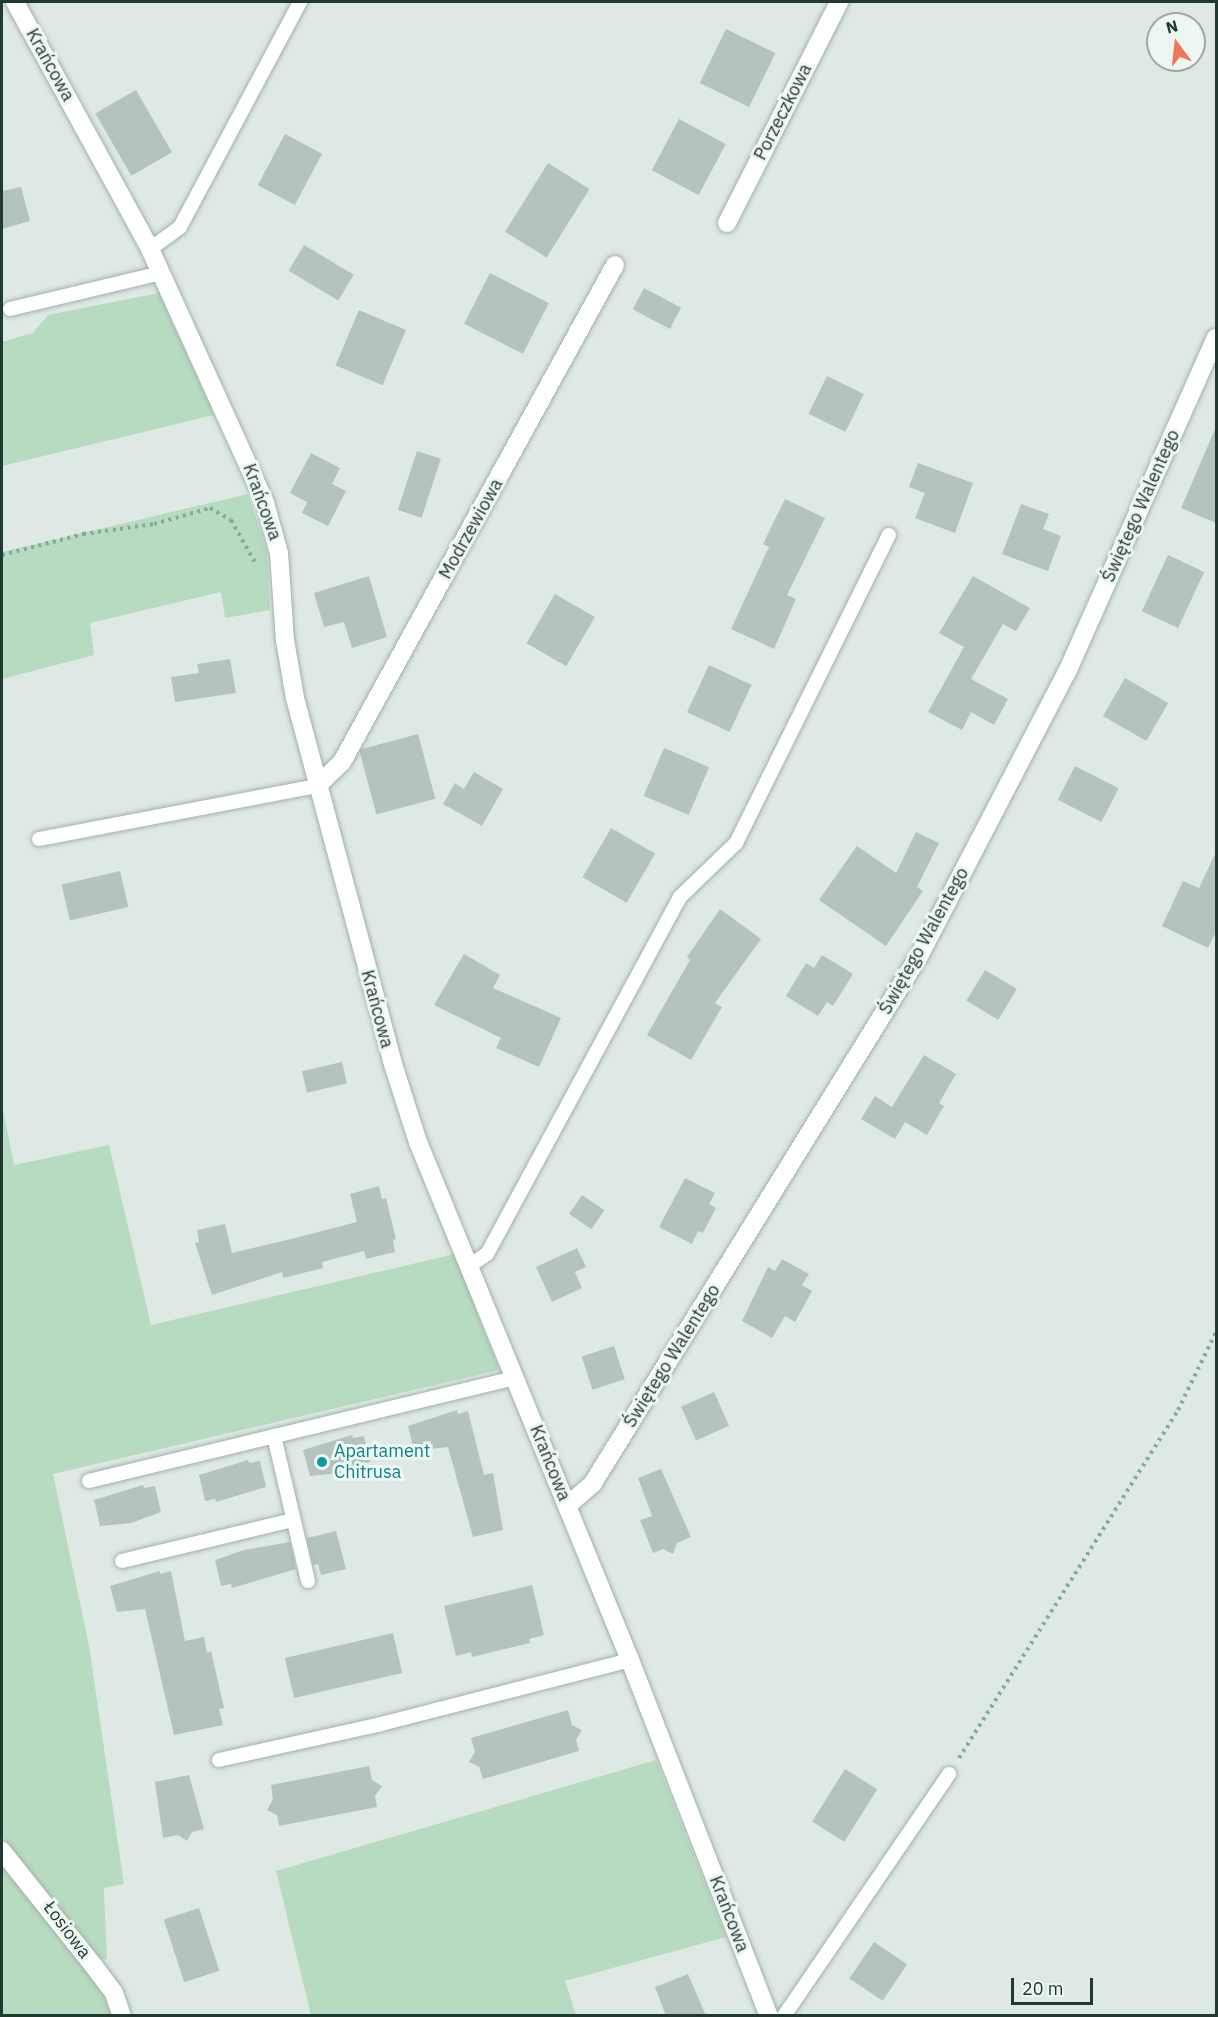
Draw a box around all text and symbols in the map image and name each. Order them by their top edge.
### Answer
north arrow [1146,12,1206,72]
text: N [1164,15,1180,38]
street label: Krańcowa [21,25,79,105]
street label: Porzeczkowa [750,60,816,164]
street label: Świętego Walentego [1098,426,1184,586]
street label: Krańcowa [238,461,286,543]
street label: Modrzewiowa [435,475,507,583]
street label: Świętego Walentego [875,864,973,1018]
street label: Krańcowa [356,968,398,1050]
street label: Świętego Walentego [619,1280,725,1432]
street label: Krańcowa [525,1422,575,1504]
place label: Apartament Chitrusa [334,1441,430,1484]
marker: Apartament Chitrusa [315,1455,329,1469]
street label: Krańcowa [705,1873,753,1955]
street label: Łosiowa [39,1897,95,1963]
scale bar [1014,1966,1096,2004]
text: 20 m [1022,1977,1064,2000]

